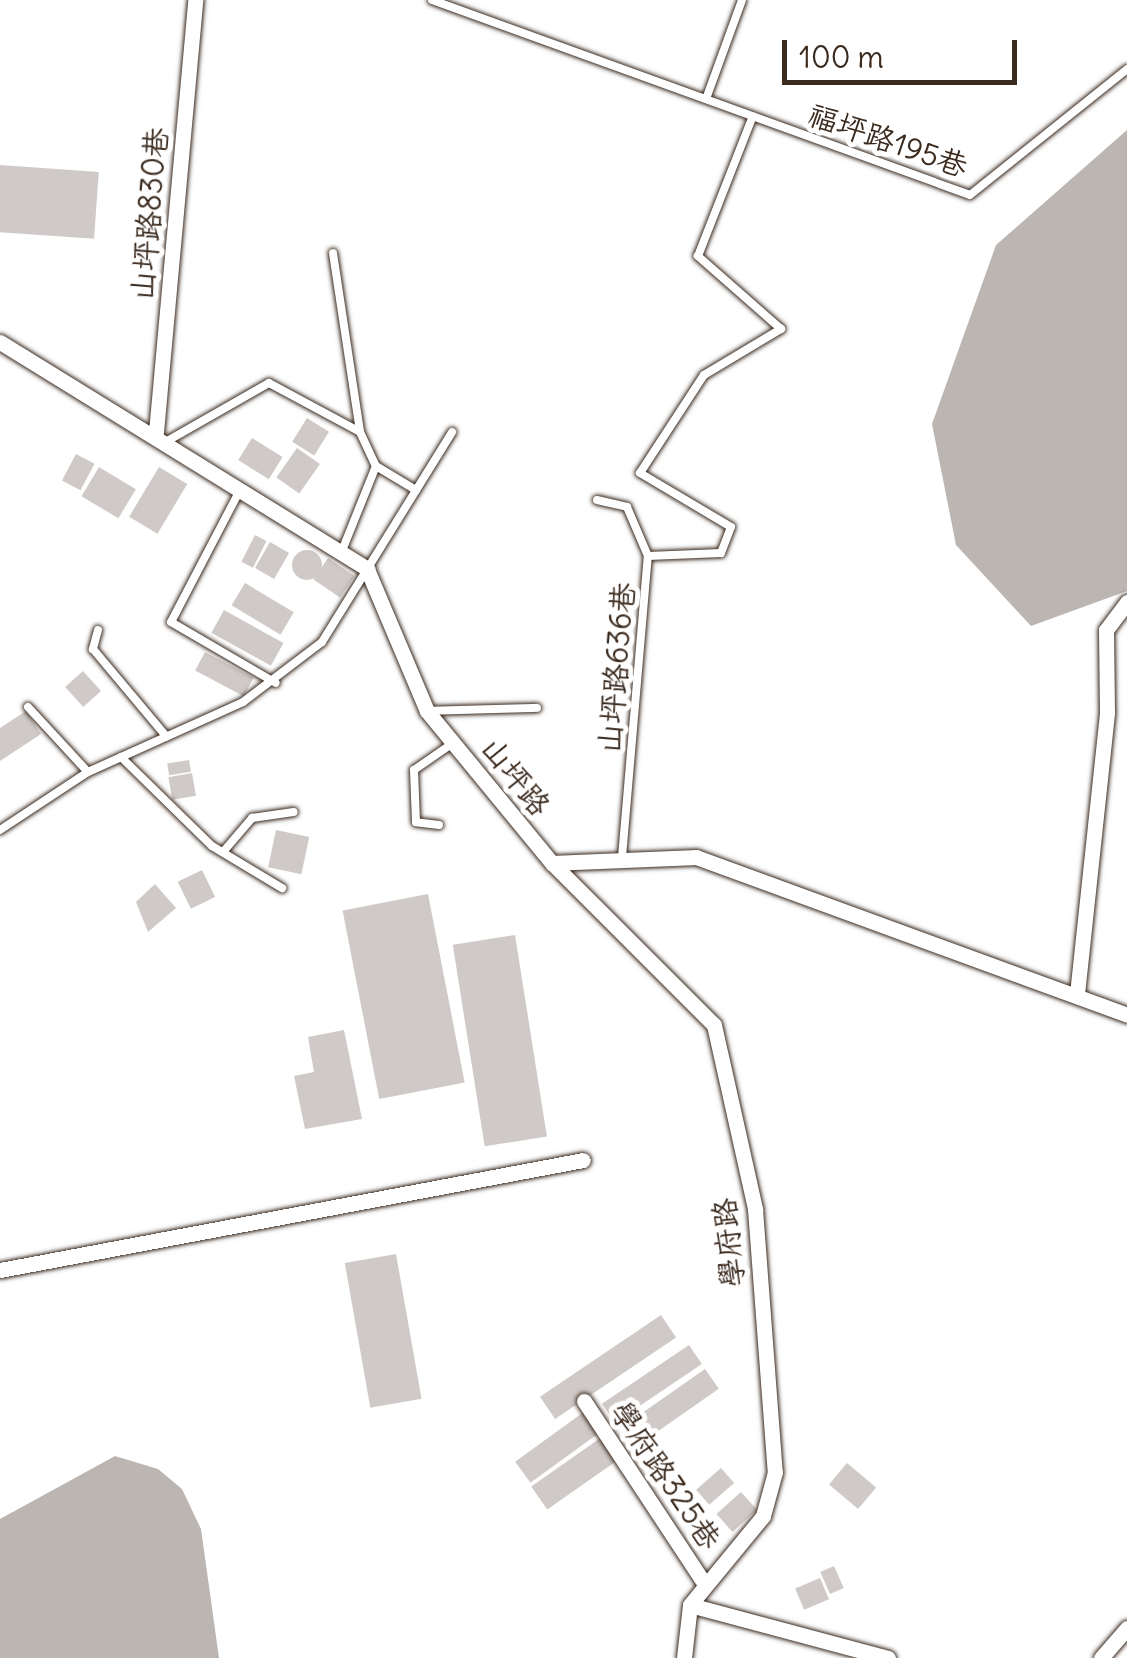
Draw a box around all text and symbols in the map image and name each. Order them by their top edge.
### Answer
scale bar [787,20,1022,82]
text: 100 m [799,38,884,76]
street label: 福坪路195巷 [803,96,973,184]
street label: 山坪路830巷 [123,126,175,302]
street label: 山坪路636巷 [591,581,641,755]
street label: 山坪路 [474,730,558,822]
street label: 學府路 [705,1196,751,1290]
street label: 學府路325巷 [603,1394,729,1556]

